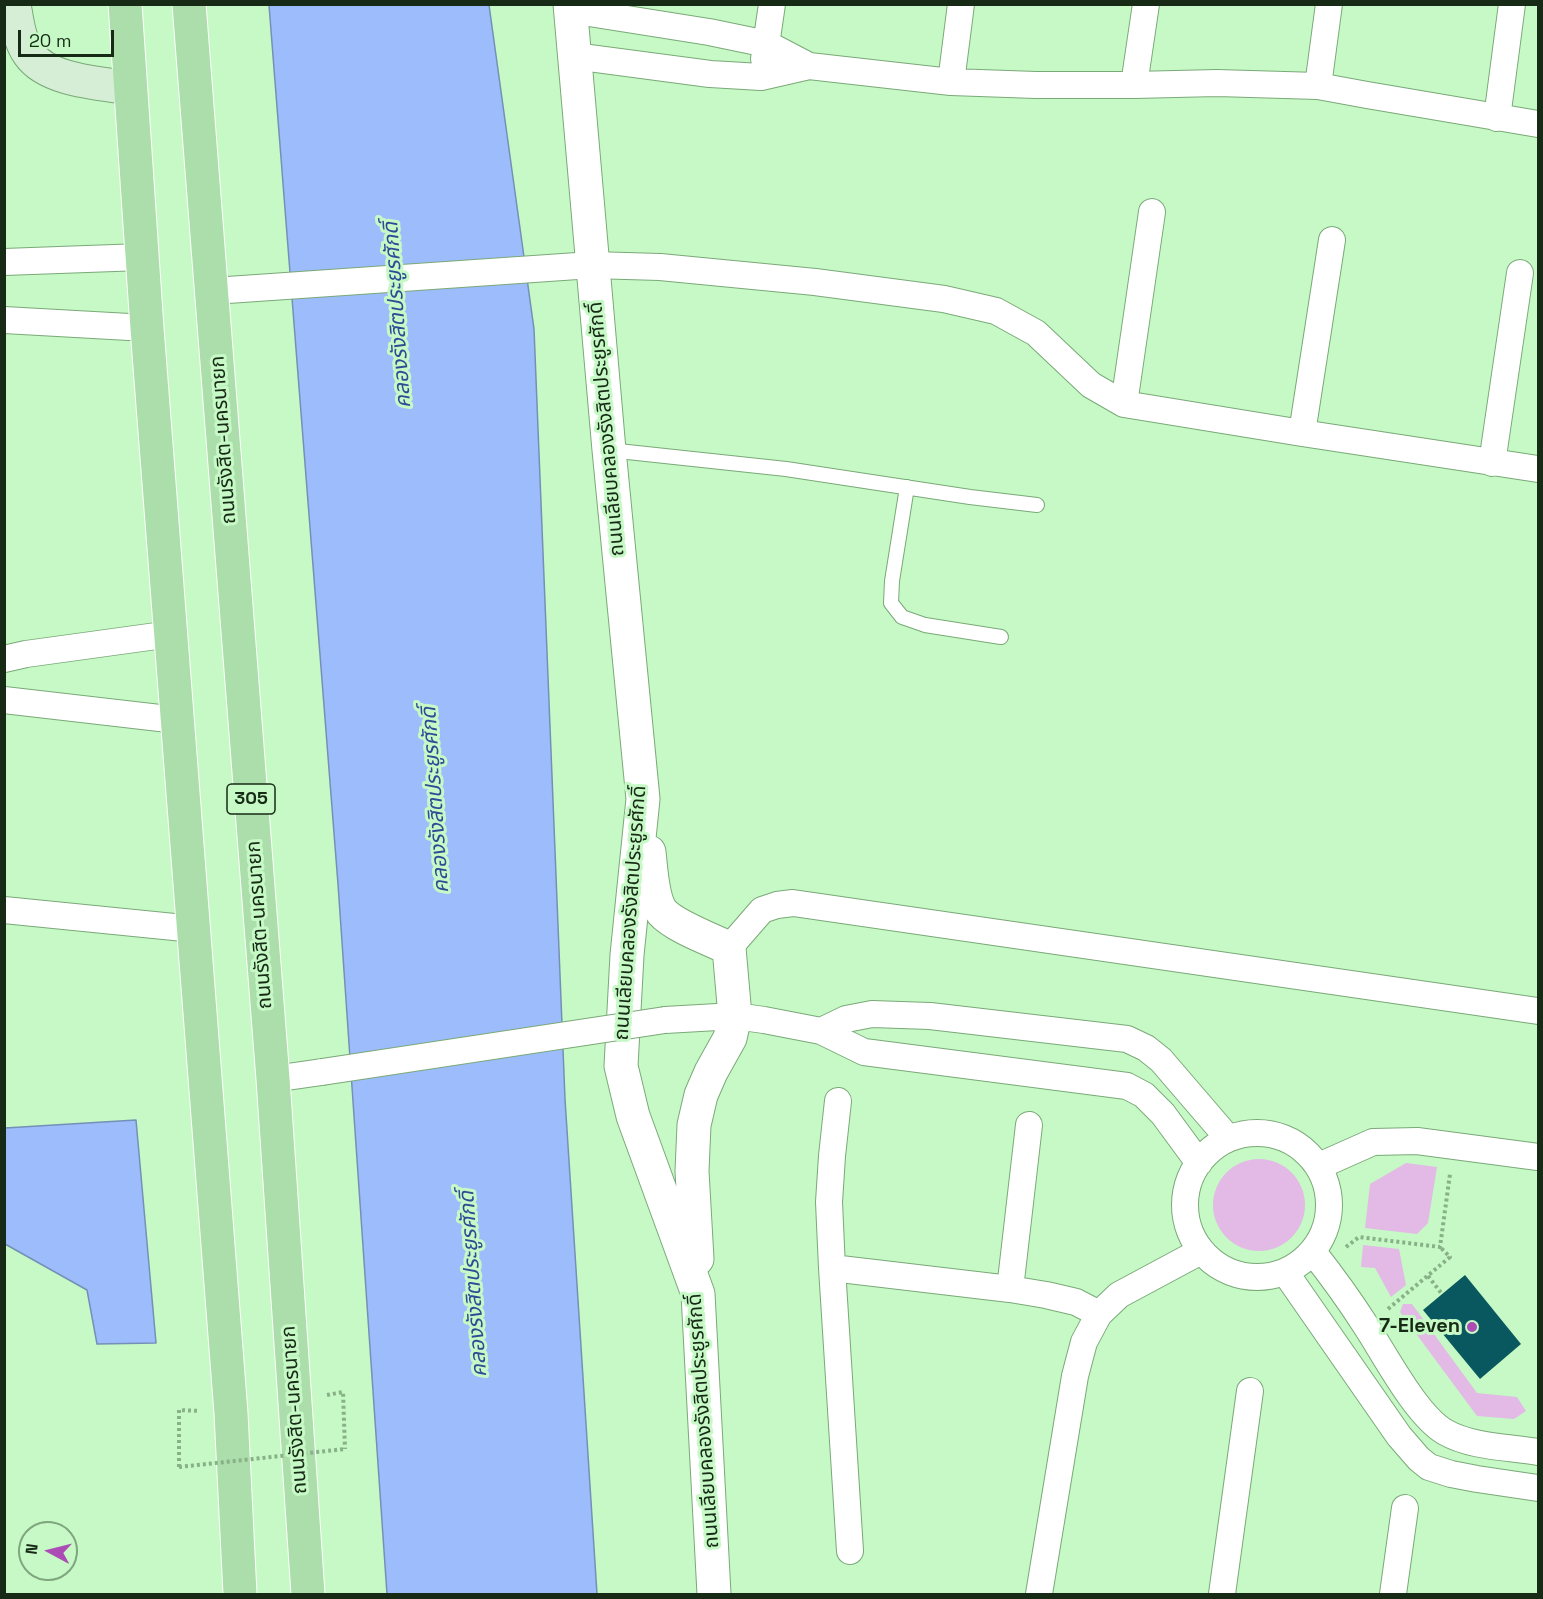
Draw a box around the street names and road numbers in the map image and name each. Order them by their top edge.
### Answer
street label: ถนนเลียบคลองรังสิตประยูรศักดิ์ [584,301,630,557]
street label: ถนนรังสิต-นครนายก [206,355,242,525]
road number: 305 [227,784,275,814]
street label: ถนนเลียบคลองรังสิตประยูรศักดิ์ [610,785,652,1041]
street label: ถนนรังสิต-นครนายก [242,840,278,1010]
street label: ถนนเลียบคลองรังสิตประยูรศักดิ์ [683,1293,725,1549]
street label: ถนนรังสิต-นครนายก [277,1325,313,1495]

